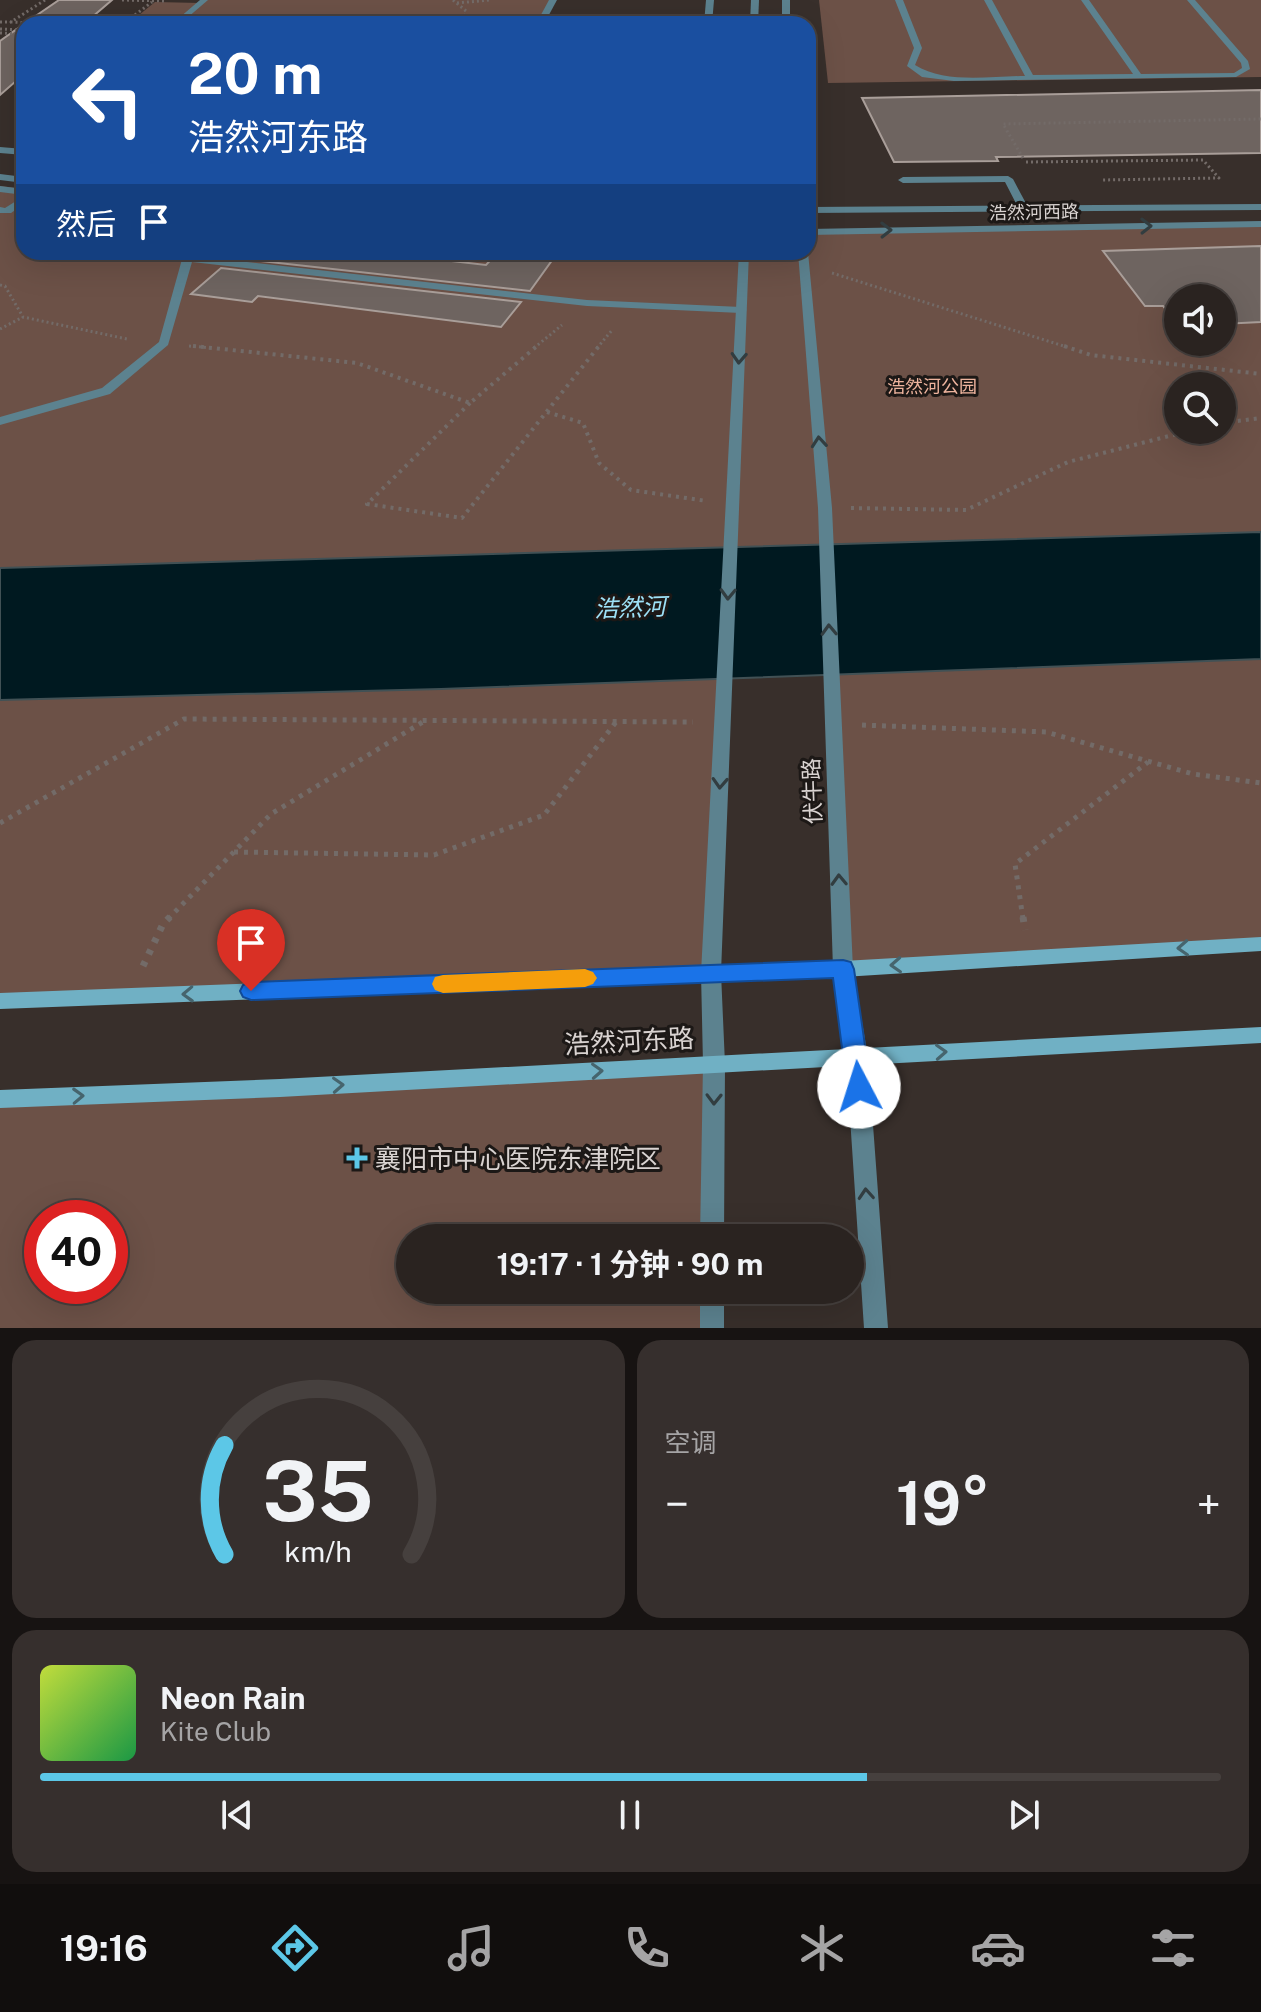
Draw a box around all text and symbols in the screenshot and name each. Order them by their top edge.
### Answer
text: 20 m [188,41,322,107]
icon: left [56,48,160,152]
text: 浩然河东路 [188,116,368,158]
icon: arrive [132,200,176,244]
street label: 浩然河西路 [989,201,1079,223]
text: 然后 [56,206,116,242]
one-way arrow [1140,217,1153,234]
one-way arrow [880,222,893,239]
map controls [1164,284,1236,444]
button: sound [1164,284,1236,356]
one-way arrow [731,352,748,365]
button: search [1164,372,1236,444]
park label: 浩然河公园 [887,376,977,397]
one-way arrow [811,435,828,448]
one-way arrow [720,588,737,601]
water label: 浩然河 [594,592,670,622]
one-way arrow [821,623,838,636]
street label: 伏牛路 [798,758,826,824]
one-way arrow [711,777,728,790]
one-way arrow [831,873,848,886]
pin [217,909,285,991]
icon: arrive [229,921,273,965]
one-way arrow [1176,939,1189,956]
one-way arrow [889,957,902,974]
one-way arrow [181,985,194,1002]
street label: 浩然河东路 [563,1022,695,1060]
one-way arrow [935,1044,948,1061]
position arrow [817,1045,901,1129]
one-way arrow [591,1062,604,1079]
one-way arrow [332,1076,345,1093]
one-way arrow [72,1087,85,1104]
one-way arrow [705,1093,723,1106]
place label: 襄阳市中心医院东津院区 [375,1143,661,1174]
marker: 襄阳市中心医院东津院区 [346,1147,368,1169]
one-way arrow [858,1187,875,1200]
speed limit sign: 40 [24,1200,128,1304]
text: 19:17 · 1 分钟 · 90 m [497,1246,763,1282]
text: 空调 [665,1427,717,1458]
text: 35 [263,1442,374,1540]
text: 19° [896,1468,990,1539]
text: − [665,1478,689,1530]
text: + [1197,1478,1221,1530]
text: km/h [285,1535,352,1568]
text: Neon Rain [160,1680,306,1716]
text: Kite Club [160,1716,271,1747]
icon: previous [215,1793,259,1837]
icon: pause [608,1793,652,1837]
icon: next [1002,1793,1046,1837]
icon: directions [267,1920,323,1976]
icon: music [443,1920,499,1976]
icon: phone [619,1920,675,1976]
icon: climate [794,1920,850,1976]
icon: car [970,1920,1026,1976]
icon: filters [1145,1920,1201,1976]
text: 19:16 [60,1927,148,1969]

